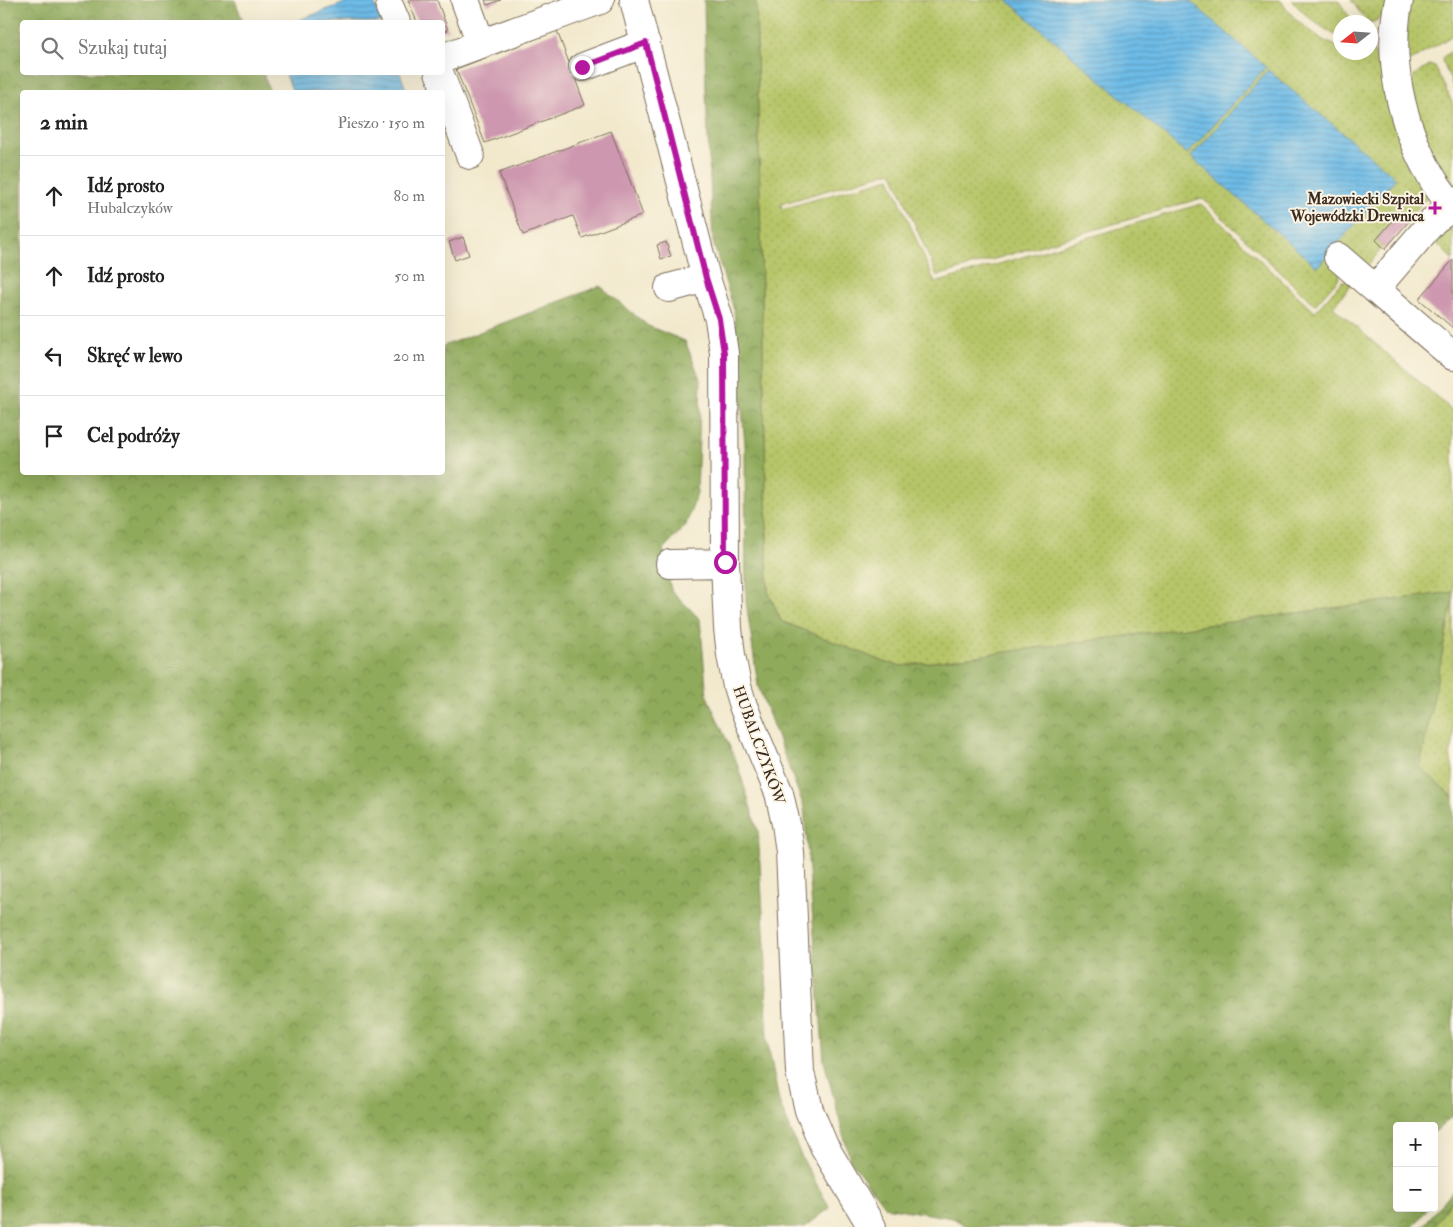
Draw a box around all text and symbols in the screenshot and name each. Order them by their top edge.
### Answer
north arrow [1333,15,1378,60]
search box [20,20,445,75]
icon: search [38,34,66,62]
text: Szukaj tutaj [78,36,167,60]
route end [571,56,594,79]
text: 2 min [40,109,88,136]
text: Pieszo · 150 m [337,113,425,133]
text: Idź prosto [87,174,164,198]
icon: ahead [40,182,68,210]
text: 80 m [394,186,425,206]
place label: Mazowiecki Szpital Wojewódzki Drewnica [1290,190,1425,226]
text: Hubalczyków [87,198,173,218]
marker: Mazowiecki Szpital Wojewódzki Drewnica [1428,201,1442,215]
icon: ahead [40,262,68,290]
text: Idź prosto [87,264,164,288]
text: 50 m [394,266,425,286]
icon: left [40,342,68,370]
text: Skręć w lewo [87,344,182,368]
text: 20 m [393,346,425,366]
icon: arrive [40,422,68,450]
text: Cel podróży [87,424,180,448]
route start [714,551,737,574]
street label: HUBALCZYKÓW [728,683,791,808]
map controls [1393,1122,1438,1212]
button: + [1393,1122,1438,1167]
button: − [1393,1167,1438,1212]

